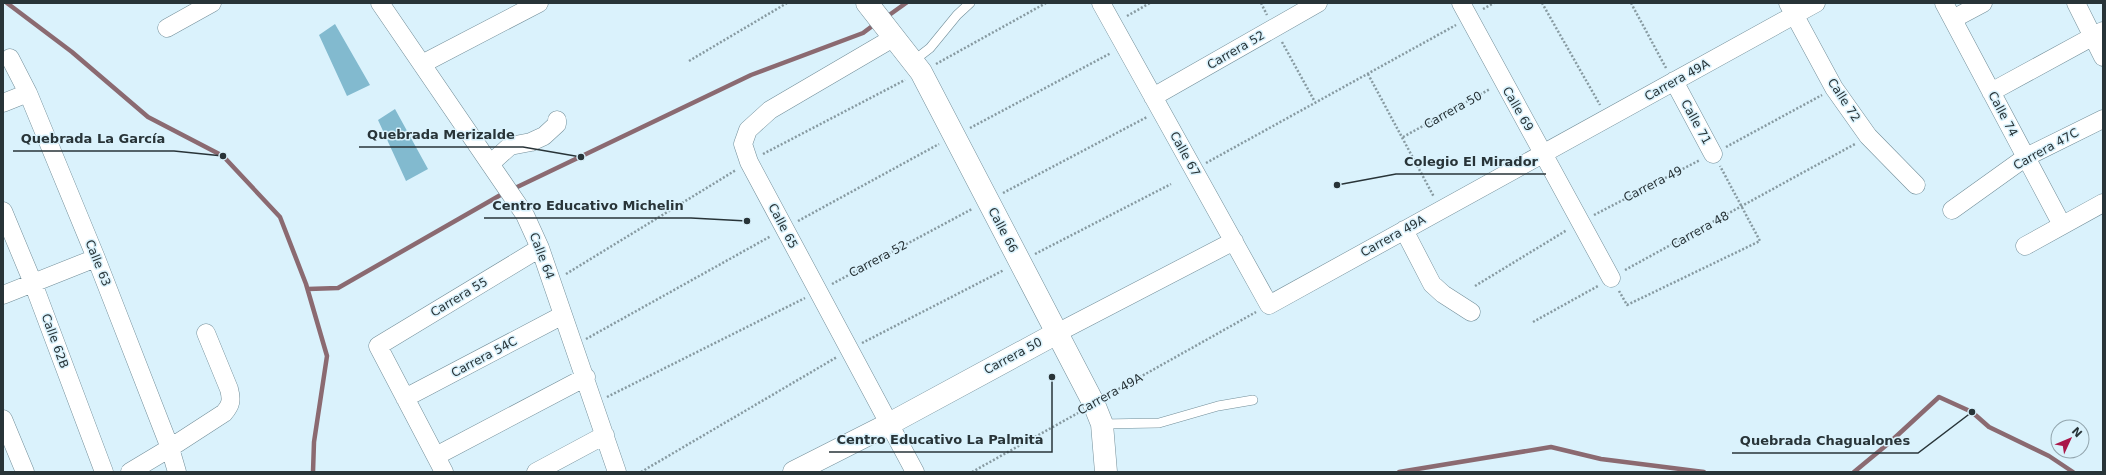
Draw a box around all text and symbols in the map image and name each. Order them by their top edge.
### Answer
street label: Carrera 52 [1205,28,1267,72]
street label: Carrera 49A [1642,56,1713,104]
street label: Calle 72 [1825,76,1863,124]
street label: Calle 69 [1500,84,1536,134]
street label: Carrera 50 [1422,88,1484,132]
street label: Calle 74 [1985,89,2021,139]
street label: Calle 71 [1678,97,1714,147]
callout: Quebrada Merizalde [359,122,523,147]
street label: Carrera 47C [2011,125,2081,173]
callout: Quebrada La García [13,126,174,151]
text: Quebrada Merizalde [367,127,515,142]
street label: Calle 67 [1167,129,1203,179]
text: Quebrada La García [21,131,165,146]
callout: Colegio El Mirador [1396,149,1546,174]
text: Colegio El Mirador [1404,154,1539,169]
street label: Carrera 49 [1621,163,1685,205]
callout: Centro Educativo Michelin [484,193,691,218]
text: Centro Educativo Michelin [492,198,684,213]
street label: Calle 65 [765,201,801,251]
street label: Calle 66 [985,205,1021,255]
street label: Carrera 48 [1669,208,1731,252]
street label: Carrera 49A [1358,212,1429,260]
street label: Calle 64 [527,231,557,281]
street label: Calle 63 [82,238,114,288]
street label: Carrera 52 [847,238,909,280]
street label: Carrera 55 [428,275,490,319]
street label: Calle 62B [39,312,71,370]
street label: Carrera 54C [449,334,519,380]
street label: Carrera 50 [982,335,1044,377]
street label: Carrera 49A [1075,370,1146,418]
north arrow [2050,419,2090,459]
text: N [2069,425,2085,440]
callout: Centro Educativo La Palmita [829,427,1052,452]
callout: Quebrada Chagualones [1732,428,1918,453]
text: Centro Educativo La Palmita [836,432,1044,447]
text: Quebrada Chagualones [1740,433,1910,448]

